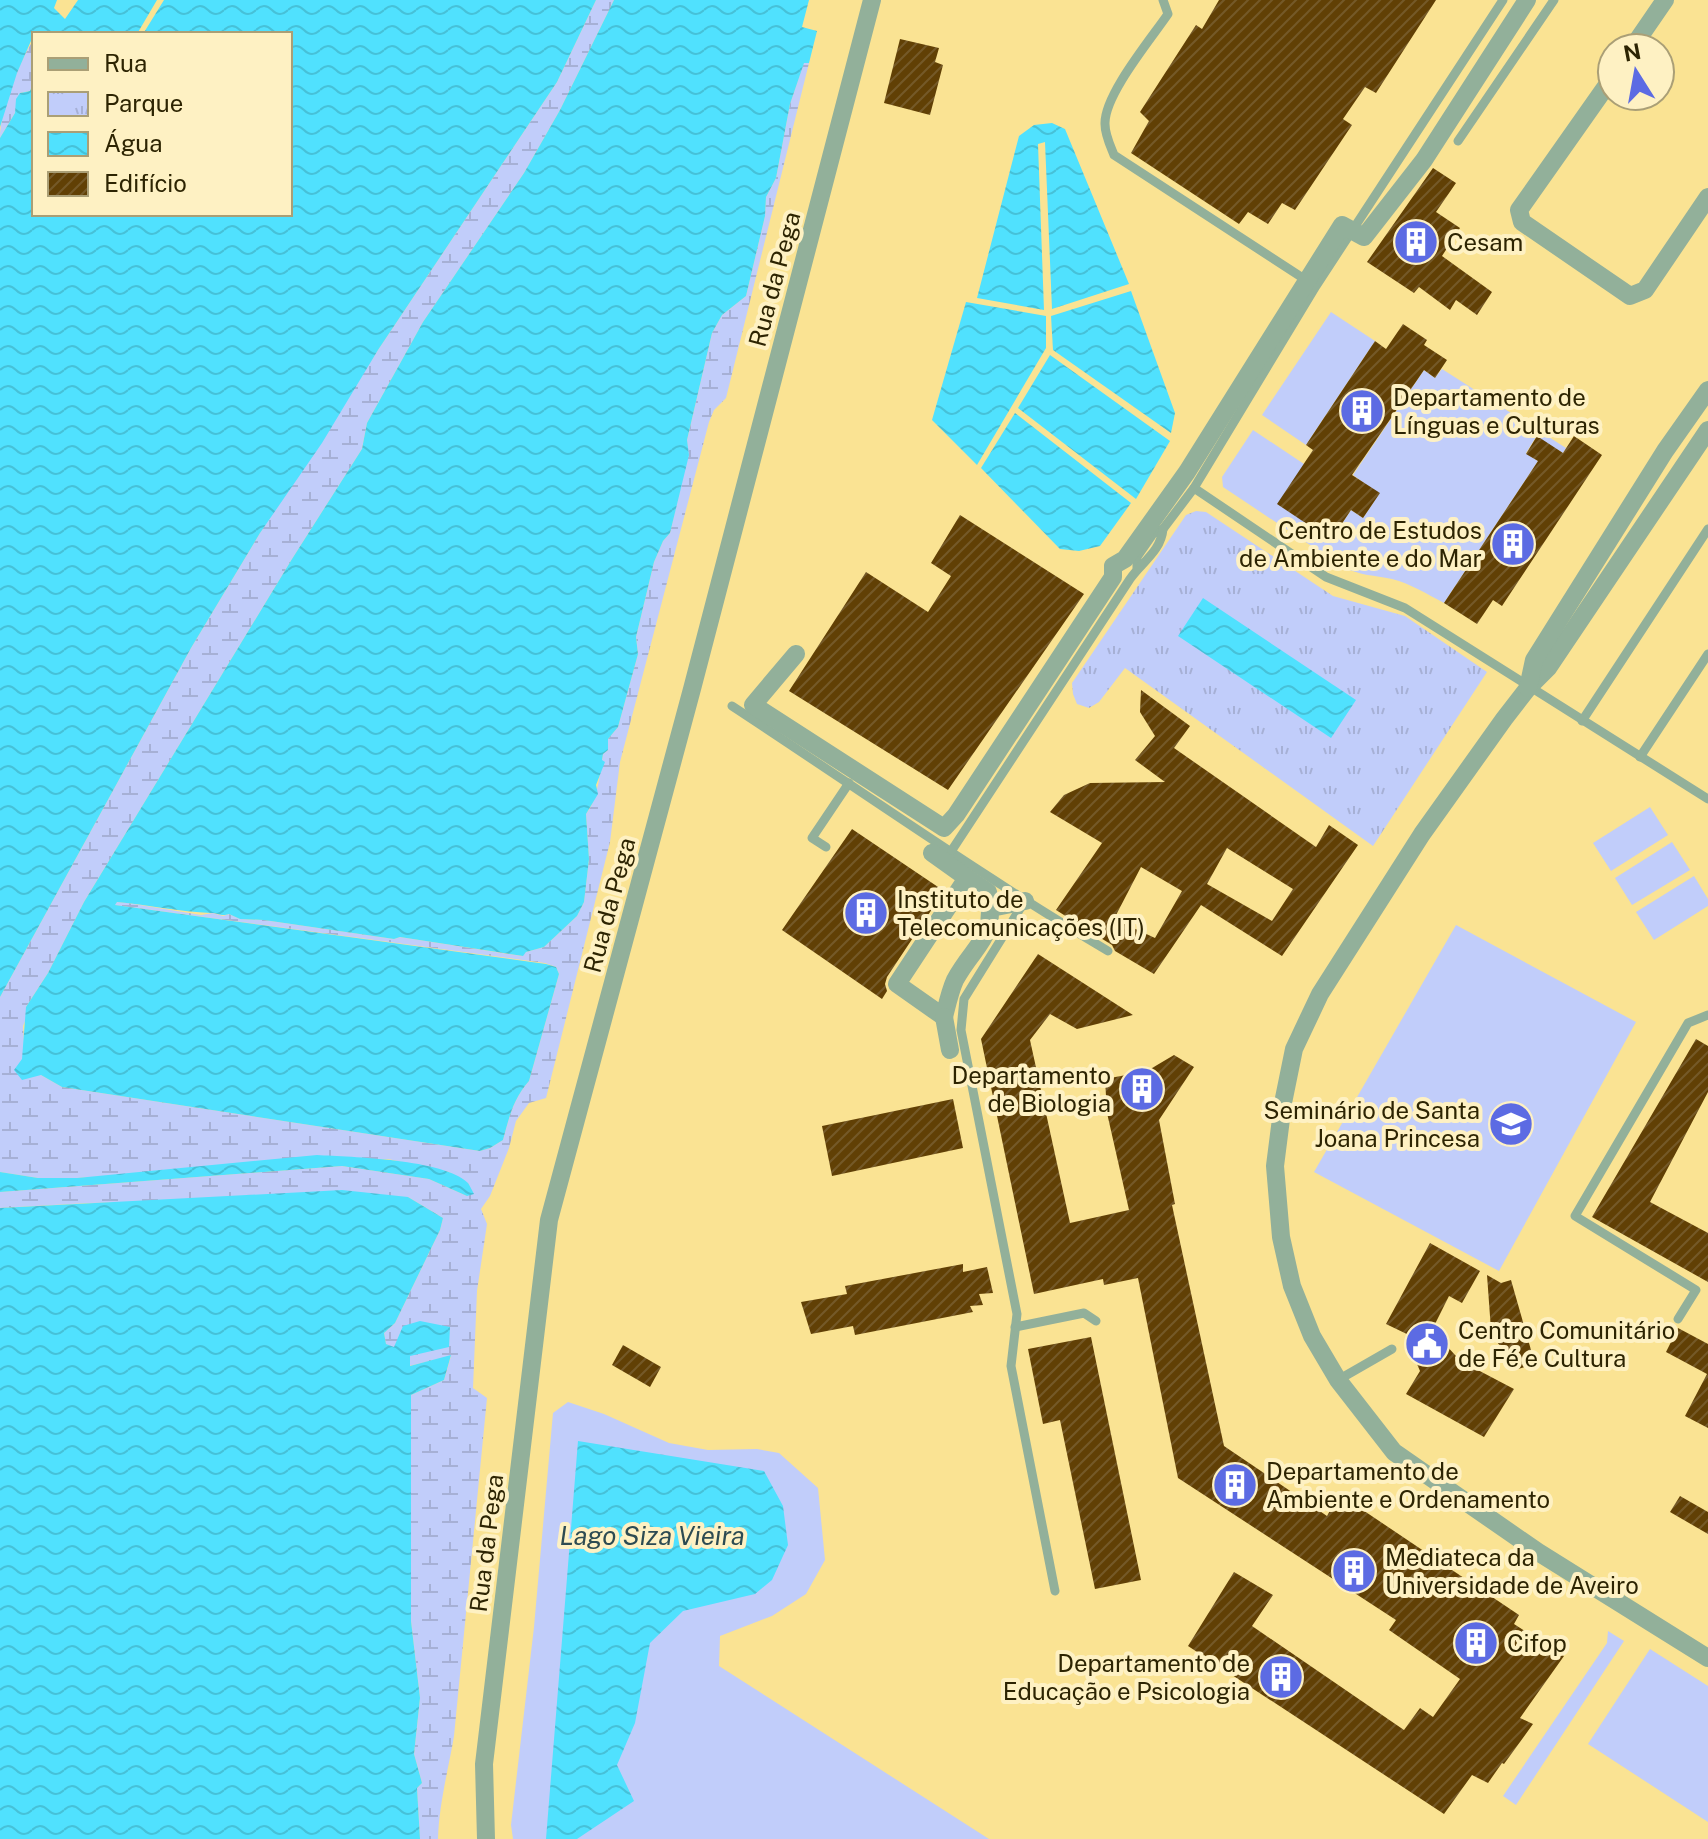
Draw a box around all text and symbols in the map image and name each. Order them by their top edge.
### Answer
legend [32,32,292,216]
north arrow [1596,32,1676,112]
text: N [1621,38,1643,67]
text: Rua [104,49,147,77]
text: Parque [104,89,183,117]
text: Água [104,129,162,157]
text: Edifício [104,169,187,197]
street label: Rua da Pega [743,208,805,350]
building icon: Cesam [1392,218,1440,266]
place label: Cesam [1447,228,1523,256]
place label: Departamento de Línguas e Culturas [1393,383,1600,439]
building icon: Departamento de Línguas e Culturas [1338,387,1386,435]
place label: Centro de Estudos de Ambiente e do Mar [1239,516,1482,572]
building icon: Centro de Estudos de Ambiente e do Mar [1489,520,1537,568]
street label: Rua da Pega [578,834,640,976]
place label: Instituto de Telecomunicações (IT) [897,885,1145,941]
building icon: Instituto de Telecomunicações (IT) [842,889,890,937]
place label: Departamento de Biologia [952,1061,1111,1117]
building icon: Departamento de Biologia [1118,1065,1166,1113]
place label: Seminário de Santa Joana Princesa [1263,1096,1480,1152]
school or university icon: Seminário de Santa Joana Princesa [1487,1100,1535,1148]
place label: Centro Comunitário de Fé e Cultura [1458,1316,1675,1372]
public building icon: Centro Comunitário de Fé e Cultura [1403,1320,1451,1368]
place label: Departamento de Ambiente e Ordenamento [1266,1457,1550,1513]
building icon: Departamento de Ambiente e Ordenamento [1211,1461,1259,1509]
street label: Rua da Pega [464,1472,508,1614]
water label: Lago Siza Vieira [559,1520,745,1551]
place label: Mediateca da Universidade de Aveiro [1385,1543,1639,1599]
building icon: Mediateca da Universidade de Aveiro [1330,1547,1378,1595]
building icon: Cifop [1452,1619,1500,1667]
place label: Cifop [1507,1629,1567,1657]
place label: Departamento de Educação e Psicologia [1003,1649,1250,1705]
building icon: Departamento de Educação e Psicologia [1257,1653,1305,1701]

